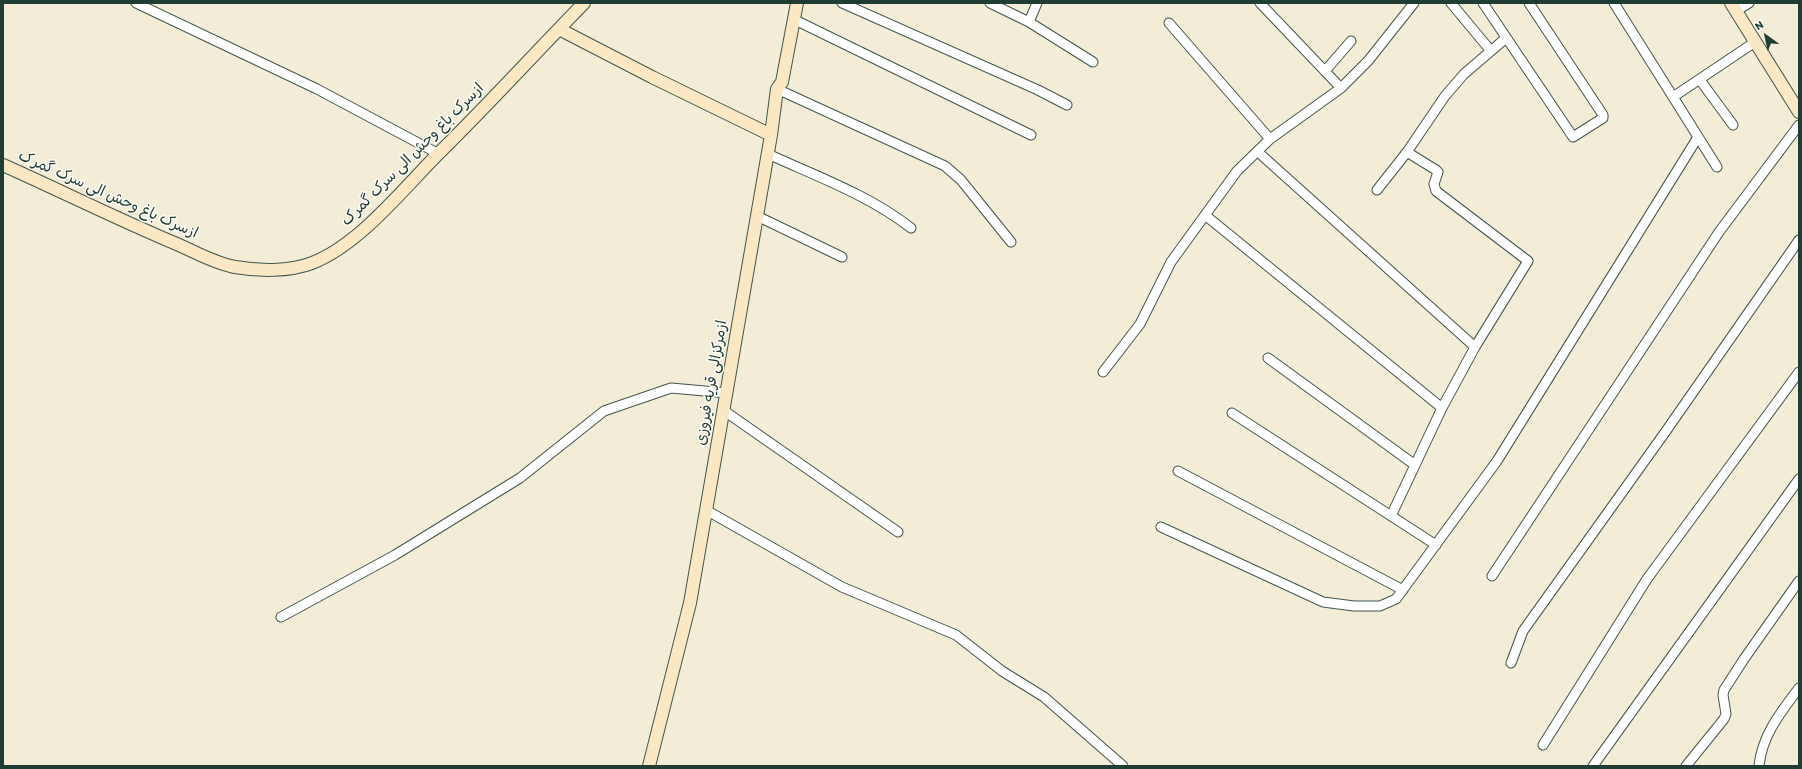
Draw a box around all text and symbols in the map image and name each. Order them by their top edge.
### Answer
north arrow [1746,16,1786,56]
text: N [1753,18,1766,33]
street label: ازسرک باغ وحش الی سرک گمرک [338,80,488,230]
street label: ازسرک باغ وحش الی سرک گمرک [15,147,201,243]
street label: ازمرکزالی قریه فیروزی [692,319,732,447]

